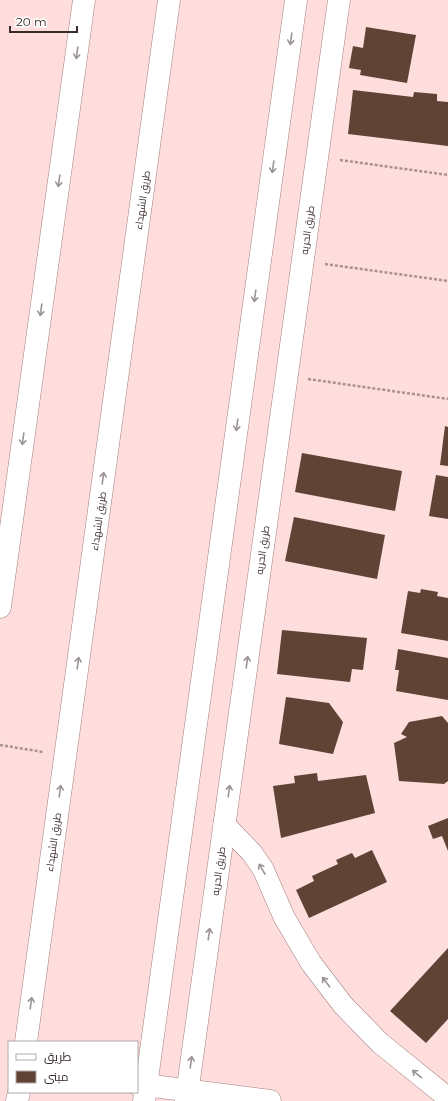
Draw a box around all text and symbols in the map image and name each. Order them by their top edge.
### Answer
scale bar [10,8,77,34]
text: 20 m [16,14,47,29]
one-way arrow [287,32,295,45]
one-way arrow [73,46,81,59]
one-way arrow [269,160,277,173]
street label: طريق الشهداء [132,170,153,230]
one-way arrow [55,174,63,187]
street label: طريق الحريه [298,205,317,255]
one-way arrow [251,289,259,302]
one-way arrow [37,303,45,316]
one-way arrow [233,418,241,431]
one-way arrow [19,432,27,445]
one-way arrow [100,472,107,485]
street label: طريق الشهداء [88,491,109,551]
street label: طريق الحريه [253,525,272,575]
one-way arrow [243,656,251,669]
one-way arrow [74,657,82,670]
one-way arrow [56,785,64,798]
one-way arrow [225,785,233,798]
street label: طريق الشهداء [43,812,64,872]
street label: طريق الحريه [209,846,228,896]
one-way arrow [258,863,266,875]
one-way arrow [205,928,213,941]
one-way arrow [322,977,330,988]
one-way arrow [27,997,35,1010]
legend [8,1041,138,1093]
text: طريق [44,1049,72,1064]
one-way arrow [187,1056,195,1069]
text: مبنى [44,1069,69,1084]
one-way arrow [412,1069,423,1078]

